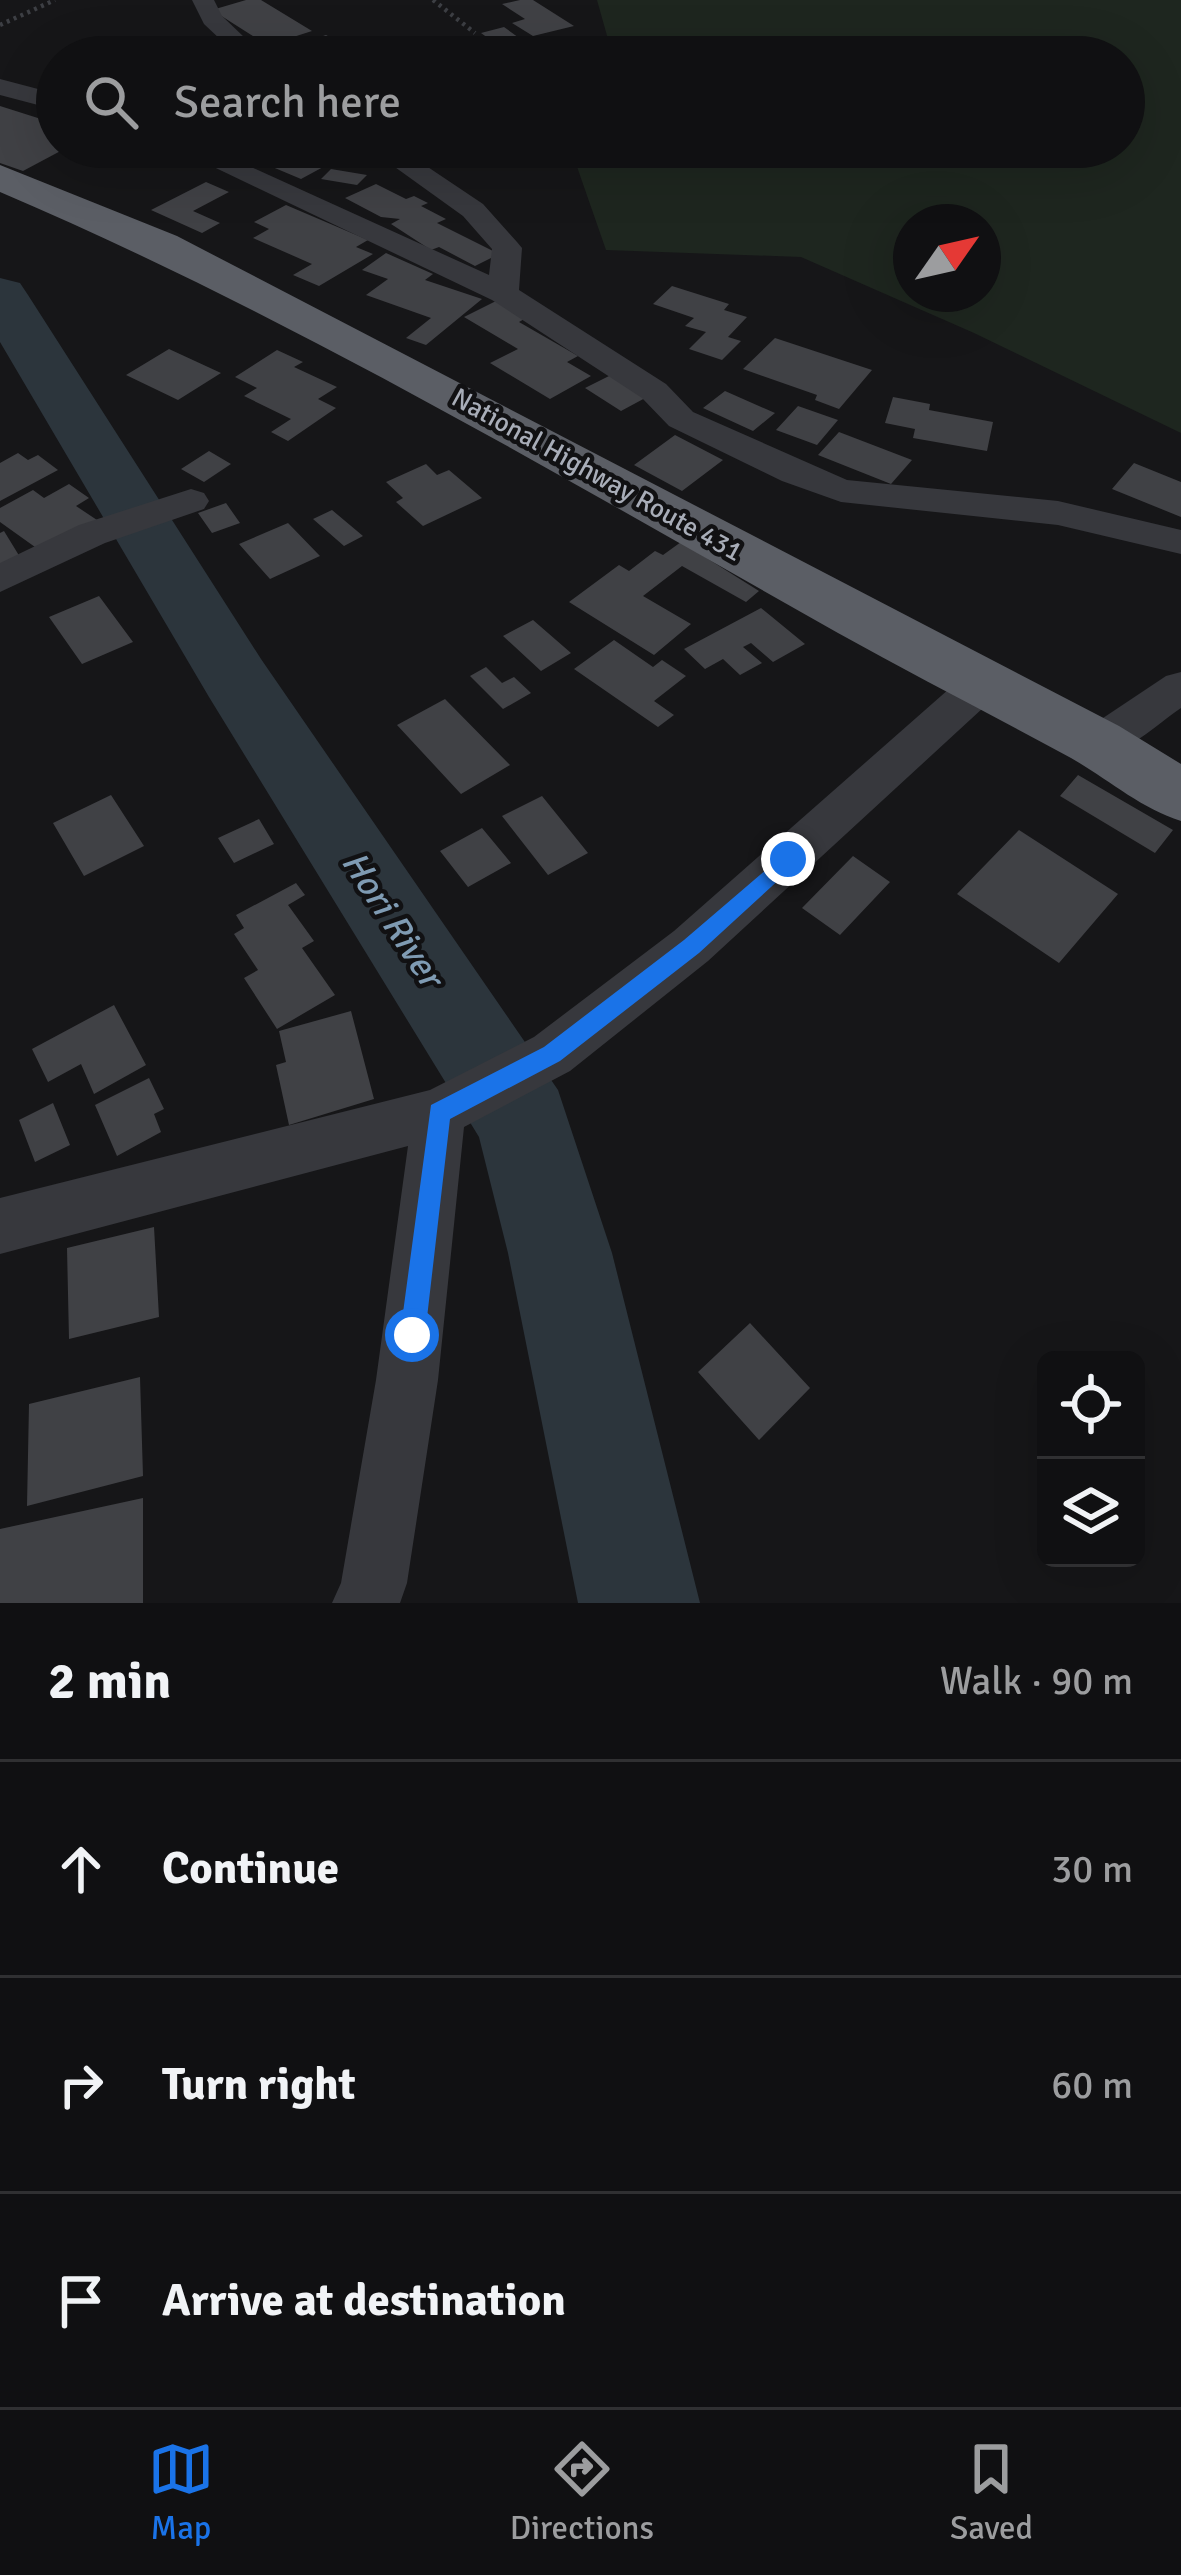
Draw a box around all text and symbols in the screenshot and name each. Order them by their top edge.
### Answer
search box [36,36,1145,168]
icon: search [78,69,144,135]
text: Search here [174,75,401,130]
north arrow [893,204,1001,312]
street label: National Highway Route 431 [446,381,748,569]
route end [761,832,815,886]
water label: Hori River [332,843,455,999]
route start [385,1308,439,1362]
map controls [1037,1351,1145,1567]
button: locate [1037,1351,1145,1459]
button: layers [1037,1459,1145,1567]
text: 2 min [48,1650,171,1713]
text: Walk · 90 m [940,1657,1133,1705]
icon: ahead [48,1836,114,1902]
text: Continue [162,1841,339,1896]
text: 30 m [1051,1845,1133,1893]
icon: right [48,2052,114,2118]
text: Turn right [162,2057,356,2112]
text: 60 m [1051,2061,1133,2109]
icon: arrive [48,2268,114,2334]
text: Arrive at destination [162,2273,566,2328]
tab: Map [148,2436,214,2549]
tab: Directions [510,2436,654,2549]
tab: Saved [950,2436,1033,2549]

